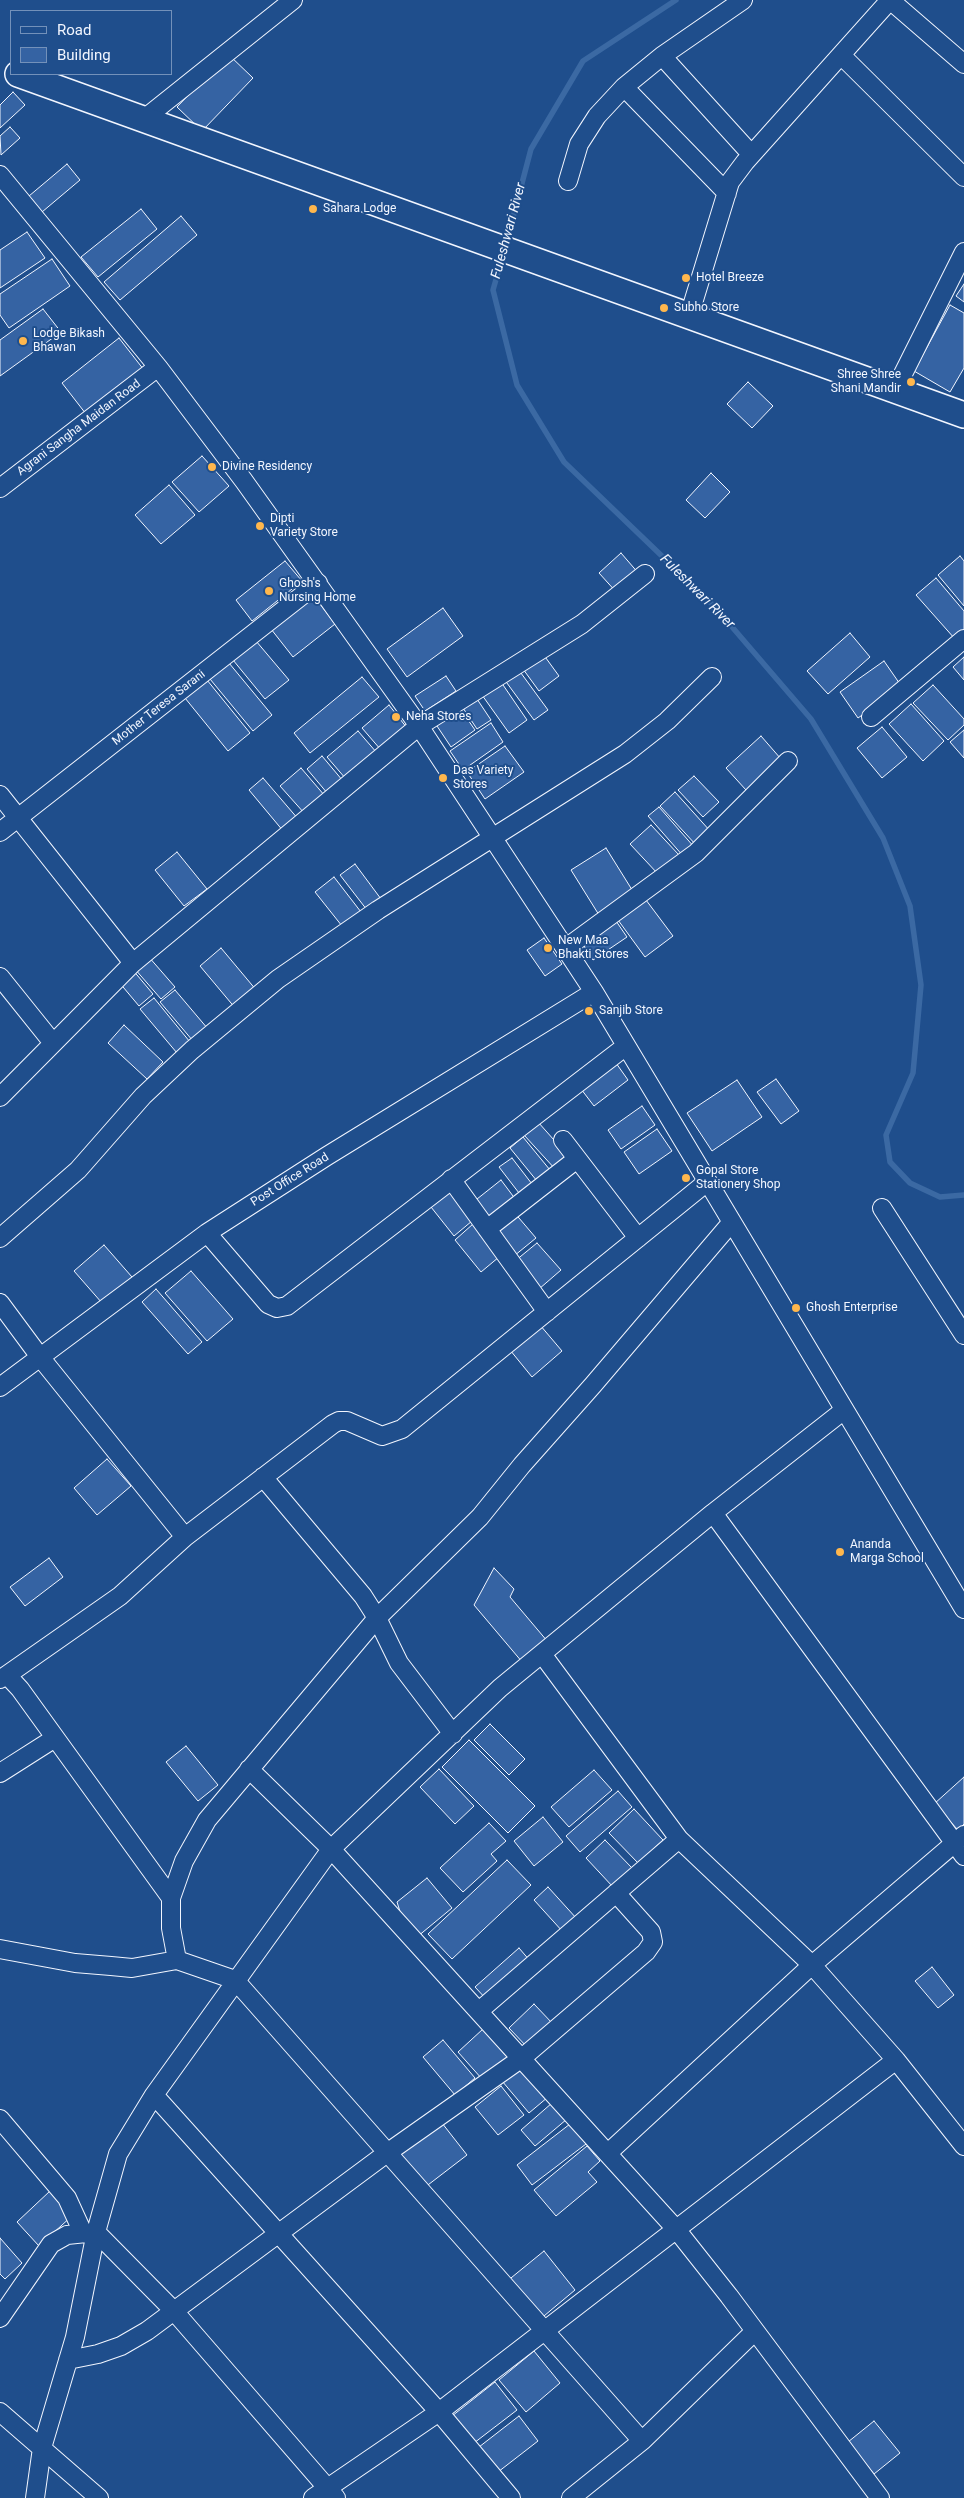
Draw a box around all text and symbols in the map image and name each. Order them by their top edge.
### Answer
legend [10,10,172,75]
text: Road [57,21,91,39]
text: Building [57,46,111,64]
water label: Fuleshwari River [488,181,530,281]
place label: Sahara Lodge [323,202,396,216]
marker: Sahara Lodge [307,203,319,215]
place label: Hotel Breeze [696,271,764,285]
marker: Hotel Breeze [680,272,692,284]
place label: Subho Store [674,301,739,315]
marker: Subho Store [658,302,670,314]
place label: Lodge Bikash Bhawan [33,327,105,355]
marker: Lodge Bikash Bhawan [17,335,29,347]
place label: Shree Shree Shani Mandir [831,368,901,396]
marker: Shree Shree Shani Mandir [905,376,917,388]
street label: Agrani Sangha Maidan Road [14,377,144,479]
place label: Divine Residency [222,460,312,474]
marker: Divine Residency [206,461,218,473]
place label: Dipti Variety Store [270,512,338,540]
marker: Dipti Variety Store [254,520,266,532]
water label: Fuleshwari River [656,551,738,633]
place label: Ghosh's Nursing Home [279,577,356,605]
marker: Ghosh's Nursing Home [263,585,275,597]
street label: Mother Teresa Sarani [110,667,208,749]
place label: Neha Stores [406,710,471,724]
marker: Neha Stores [390,711,402,723]
place label: Das Variety Stores [453,764,513,792]
marker: Das Variety Stores [437,772,449,784]
place label: New Maa Bhakti Stores [558,934,629,962]
marker: New Maa Bhakti Stores [542,942,554,954]
place label: Sanjib Store [599,1004,663,1018]
marker: Sanjib Store [583,1005,595,1017]
street label: Post Office Road [248,1150,332,1210]
place label: Gopal Store Stationery Shop [696,1164,780,1192]
marker: Gopal Store Stationery Shop [680,1172,692,1184]
place label: Ghosh Enterprise [806,1301,897,1315]
marker: Ghosh Enterprise [790,1302,802,1314]
place label: Ananda Marga School [850,1538,924,1566]
marker: Ananda Marga School [834,1546,846,1558]

